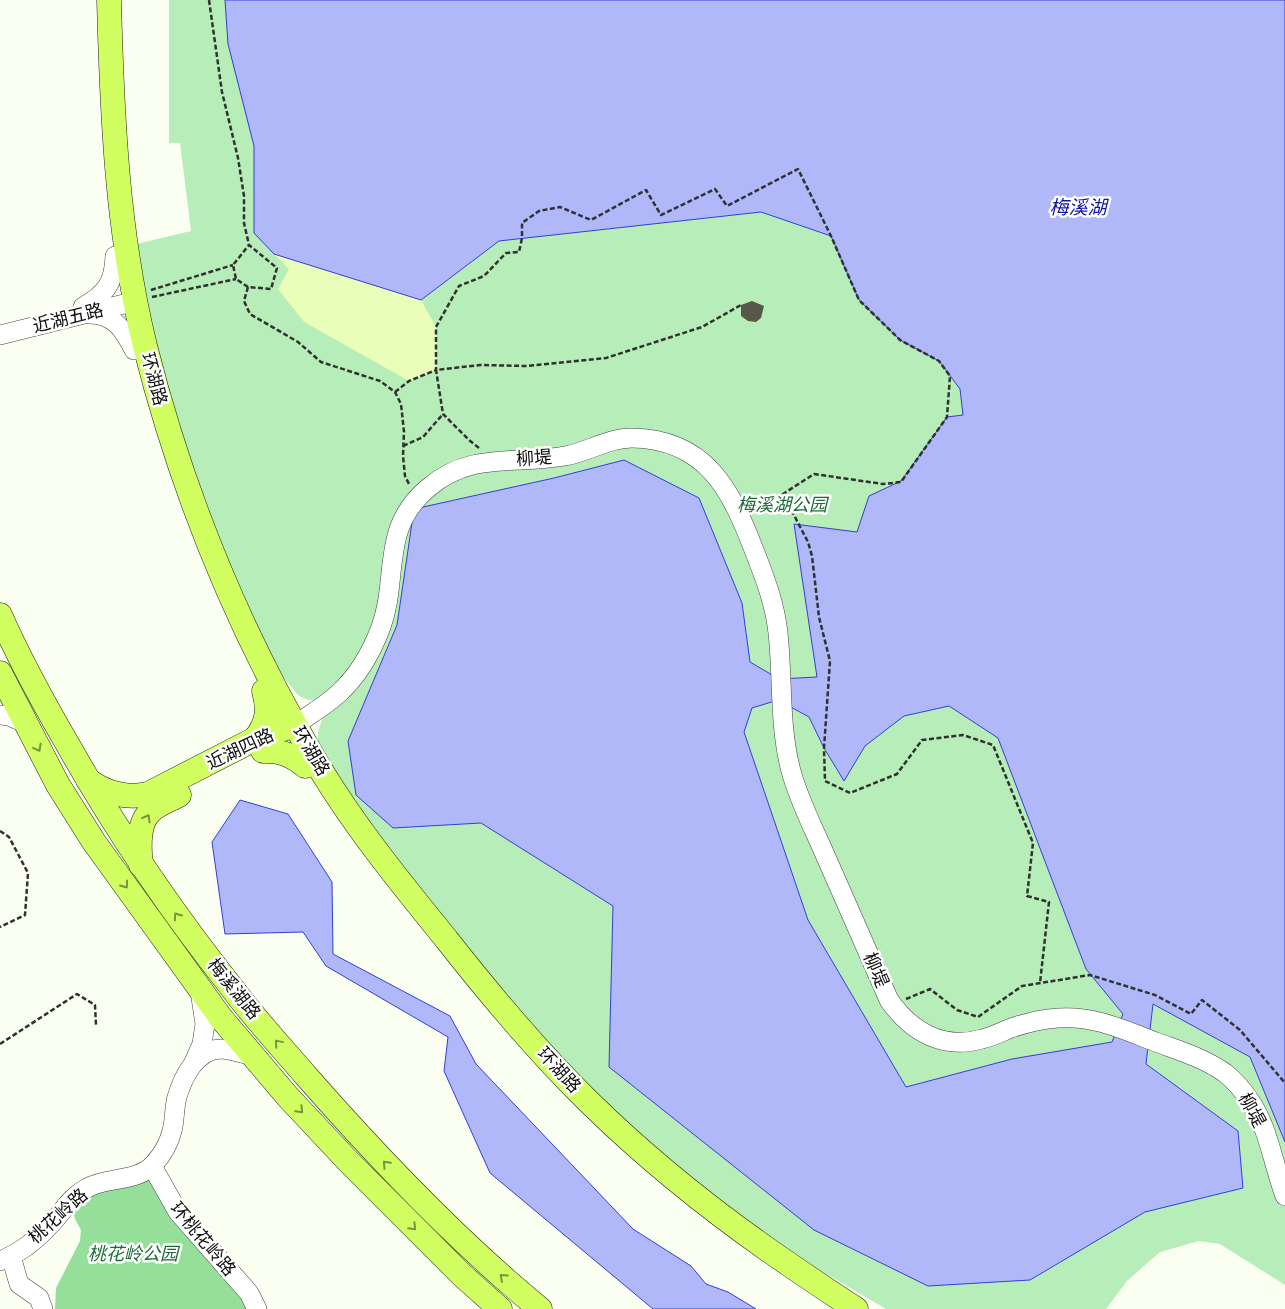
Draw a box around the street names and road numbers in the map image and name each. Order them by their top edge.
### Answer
street label: 近湖五路 [30,299,106,337]
street label: 环湖路 [136,350,172,408]
street label: 柳堤 [515,446,553,470]
street label: 环湖路 [288,722,334,780]
street label: 近湖四路 [203,724,277,774]
street label: 柳堤 [859,949,893,991]
street label: 梅溪湖路 [203,954,265,1024]
street label: 环湖路 [533,1043,585,1097]
street label: 柳堤 [1234,1089,1270,1131]
street label: 桃花岭路 [24,1184,92,1248]
street label: 环桃花岭路 [166,1197,240,1281]

